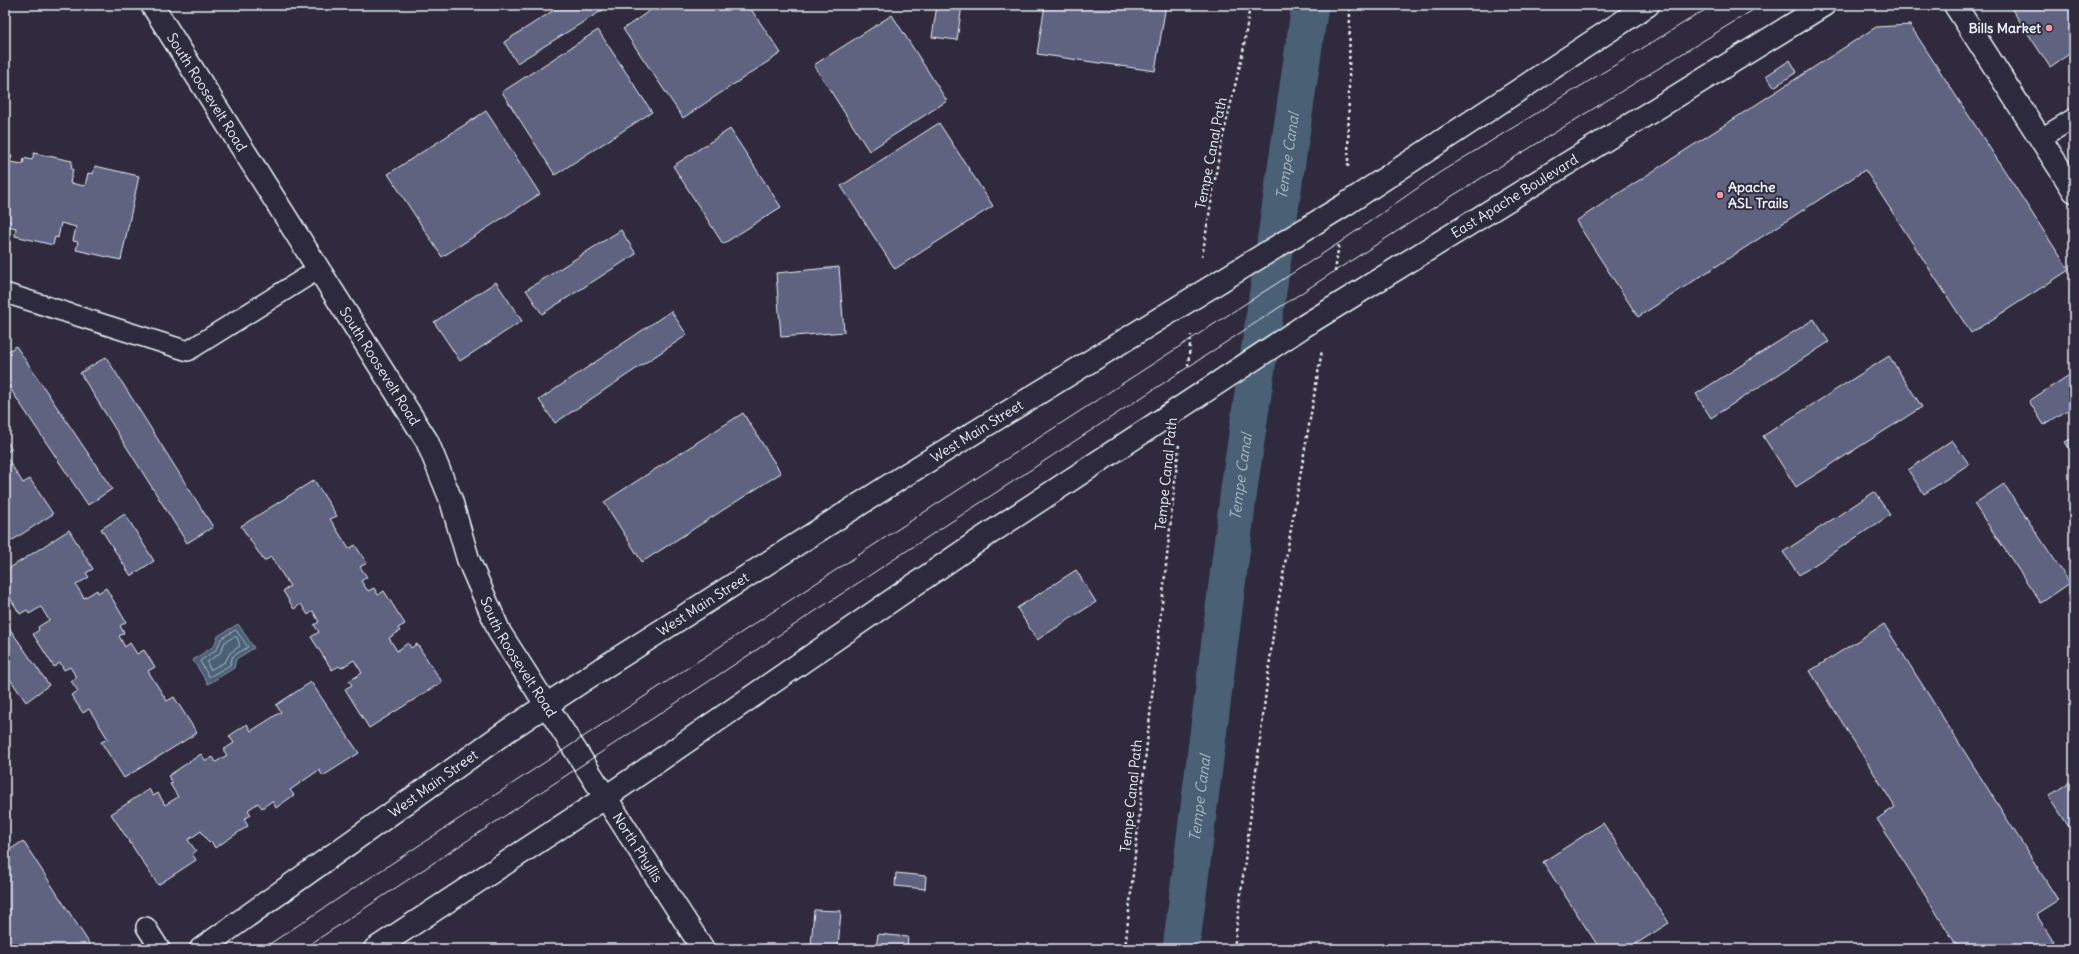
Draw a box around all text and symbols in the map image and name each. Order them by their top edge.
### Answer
place label: Bills Market [1968,19,2041,37]
marker: Bills Market [2044,23,2054,33]
street label: South Roosevelt Road [163,29,251,155]
street label: Tempe Canal Path [1191,96,1231,210]
water label: Tempe Canal [1272,109,1303,201]
street label: East Apache Boulevard [1448,150,1581,242]
place label: Apache ASL Trails [1728,178,1789,212]
marker: Apache ASL Trails [1715,190,1725,200]
street label: South Roosevelt Road [336,303,424,429]
street label: West Main Street [927,396,1027,466]
street label: Tempe Canal Path [1151,417,1181,531]
water label: Tempe Canal [1225,430,1256,521]
street label: West Main Street [654,568,752,640]
street label: South Roosevelt Road [476,594,561,721]
street label: Tempe Canal Path [1116,739,1146,853]
street label: West Main Street [385,746,482,822]
water label: Tempe Canal [1185,751,1215,843]
street label: North Phyllis [609,809,667,886]

